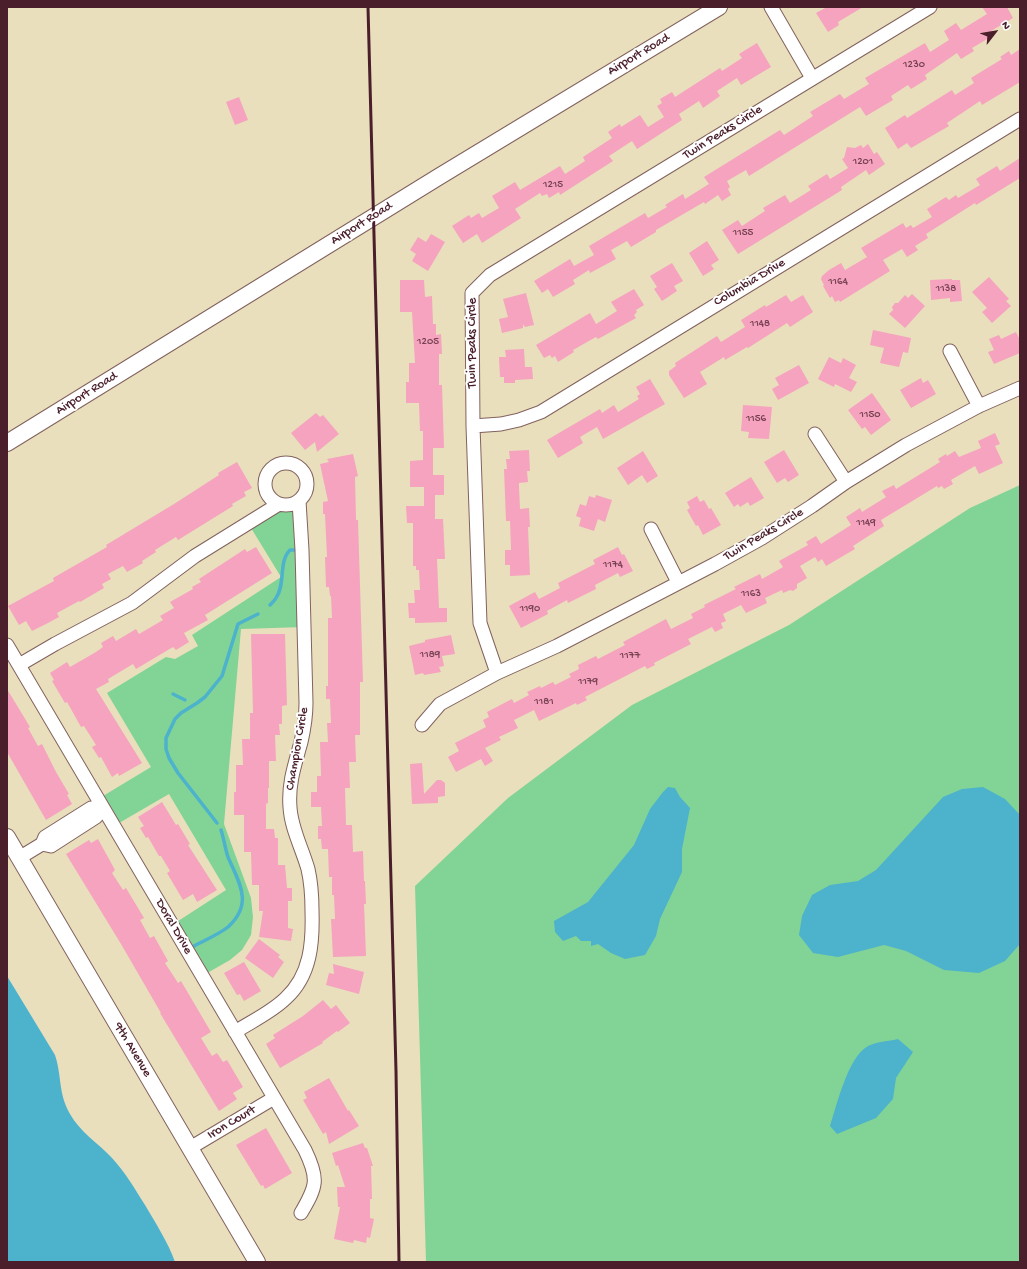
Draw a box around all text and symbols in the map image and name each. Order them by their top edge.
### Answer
north arrow [975,12,1015,52]
text: N [998,20,1012,32]
street label: Airport Road [605,30,673,80]
house number: 1230 [903,58,925,72]
street label: Twin Peaks Circle [681,102,765,164]
house number: 1201 [853,155,873,169]
house number: 1215 [543,178,563,192]
street label: Airport Road [328,199,396,249]
house number: 1155 [733,226,753,240]
street label: Columbia Drive [712,256,788,310]
house number: 1164 [828,275,848,289]
house number: 1138 [936,282,956,296]
street label: Twin Peaks Circle [465,298,481,388]
house number: 1148 [750,317,770,331]
house number: 1205 [417,335,439,349]
street label: Airport Road [53,369,121,419]
house number: 1150 [860,408,880,422]
house number: 1156 [746,412,766,426]
street label: Twin Peaks Circle [721,505,807,565]
house number: 1149 [856,516,876,530]
house number: 1174 [603,558,623,572]
house number: 1163 [741,587,761,601]
house number: 1190 [520,602,540,616]
house number: 1189 [420,648,440,662]
house number: 1177 [620,649,640,663]
house number: 1179 [578,675,598,689]
house number: 1181 [534,695,554,709]
street label: Champion Circle [283,706,313,792]
street label: Doral Drive [151,897,195,957]
street label: 9th Avenue [110,1020,154,1080]
street label: Iron Court [205,1103,259,1143]

